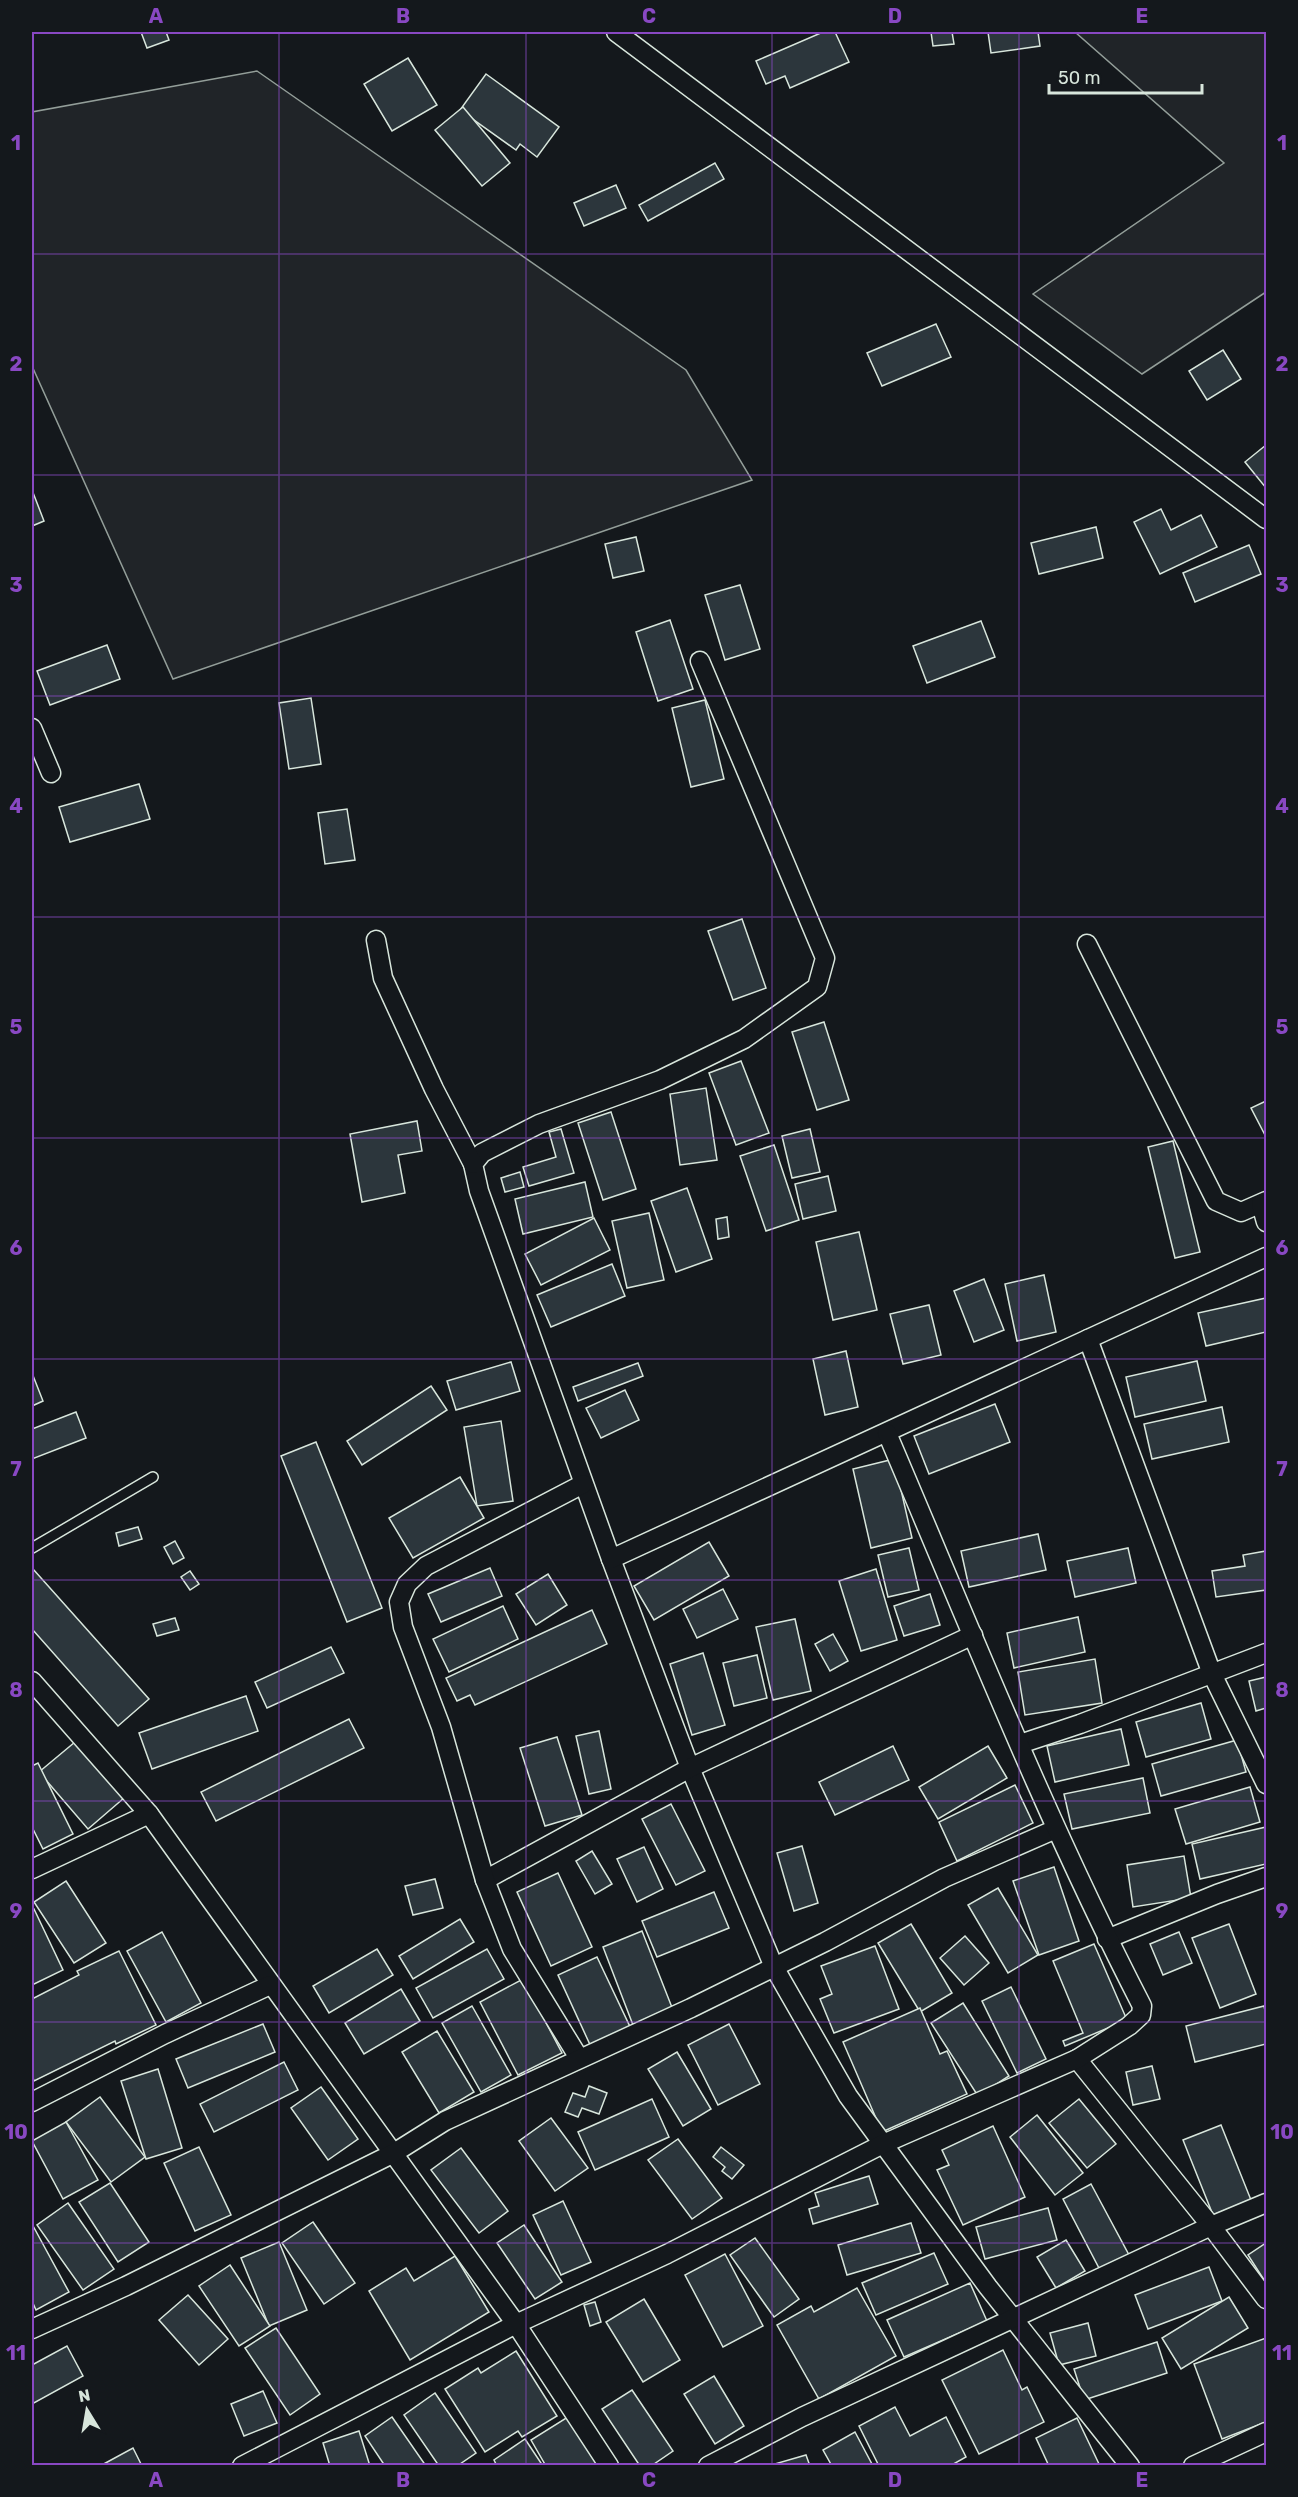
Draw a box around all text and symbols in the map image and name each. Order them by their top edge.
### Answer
text: A [149,4,164,28]
text: B [396,4,410,28]
text: C [642,4,656,28]
text: D [888,4,902,28]
text: E [1136,4,1148,28]
scale bar [1049,57,1202,95]
text: 50 m [1058,67,1101,89]
text: 1 [11,131,21,155]
text: 1 [1277,131,1287,155]
text: 2 [10,352,23,376]
text: 2 [1276,352,1289,376]
text: 3 [9,573,23,597]
text: 3 [1275,573,1289,597]
text: 4 [9,794,23,818]
text: 4 [1275,794,1289,818]
text: 5 [10,1015,23,1039]
text: 5 [1276,1015,1289,1039]
text: 6 [9,1236,23,1260]
text: 6 [1275,1236,1289,1260]
text: 7 [10,1457,22,1481]
text: 7 [1276,1457,1288,1481]
text: 8 [9,1678,23,1702]
text: 8 [1275,1678,1289,1702]
text: 9 [10,1899,23,1923]
text: 9 [1276,1899,1289,1923]
text: 10 [4,2120,28,2144]
text: 10 [1270,2120,1294,2144]
text: 11 [6,2341,26,2365]
text: 11 [1272,2341,1292,2365]
north arrow [57,2380,117,2440]
text: N [77,2385,92,2406]
text: A [149,2468,164,2492]
text: B [396,2468,410,2492]
text: C [642,2468,656,2492]
text: D [888,2468,902,2492]
text: E [1136,2468,1148,2492]

